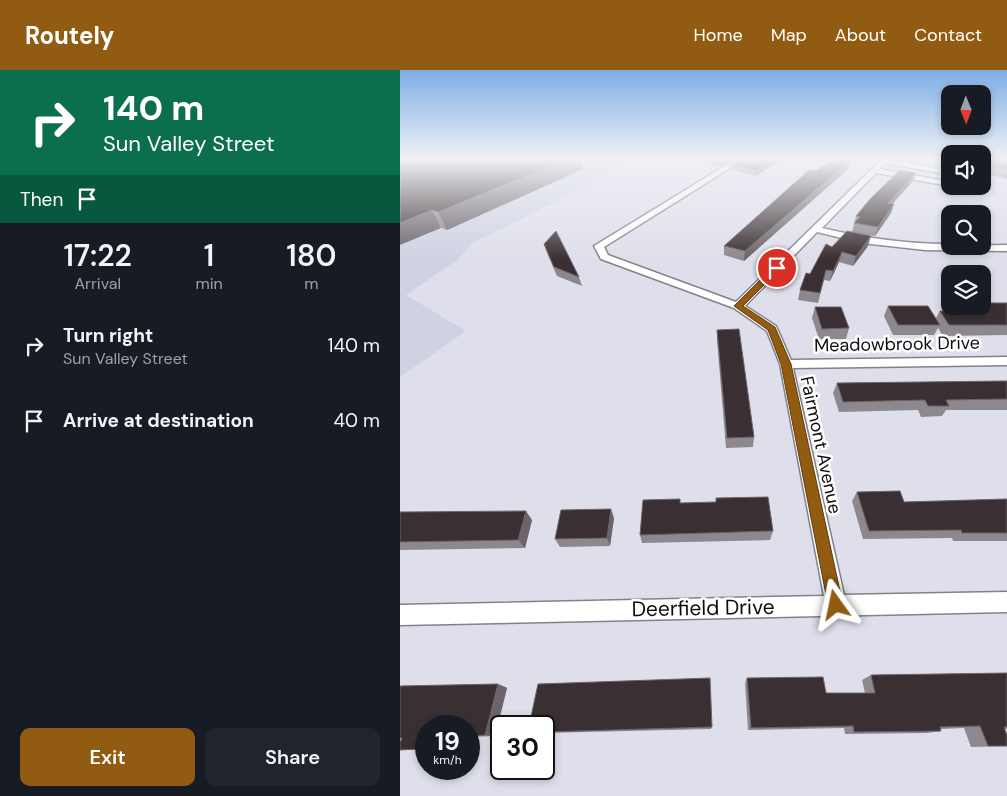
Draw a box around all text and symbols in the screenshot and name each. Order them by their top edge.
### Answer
text: Routely [25,20,114,51]
text: Home [693,23,743,47]
text: Map [771,23,807,47]
text: About [835,23,886,47]
text: Contact [914,23,982,47]
text: 140 m [103,85,204,131]
north arrow [941,85,991,135]
map controls [941,85,991,315]
icon: right [20,90,85,155]
text: Sun Valley Street [103,129,275,158]
button: sound [941,145,991,195]
icon: arrive [73,185,101,213]
text: Then [20,187,63,212]
button: search [941,205,991,255]
text: 17:22 [64,236,132,275]
text: 1 [204,236,214,275]
text: 180 [286,236,336,275]
pin [756,247,798,289]
icon: arrive [763,254,791,282]
button: layers [941,265,991,315]
text: Arrival [74,273,121,294]
text: min [195,273,223,294]
text: m [304,273,318,294]
text: Turn right [63,323,153,348]
street label: Meadowbrook Drive [814,331,980,357]
icon: right [20,332,48,360]
text: 140 m [328,333,380,358]
text: Sun Valley Street [63,348,188,369]
street label: Fairmont Avenue [795,374,847,516]
icon: arrive [20,407,48,435]
text: Arrive at destination [63,408,254,433]
text: 40 m [333,408,380,433]
position arrow [809,578,861,630]
street label: Deerfield Drive [631,593,775,623]
speed limit sign: 30 [490,715,555,780]
text: 19 [435,725,460,758]
button: Exit [20,728,195,786]
button: Share [205,728,380,786]
text: km/h [433,752,462,768]

